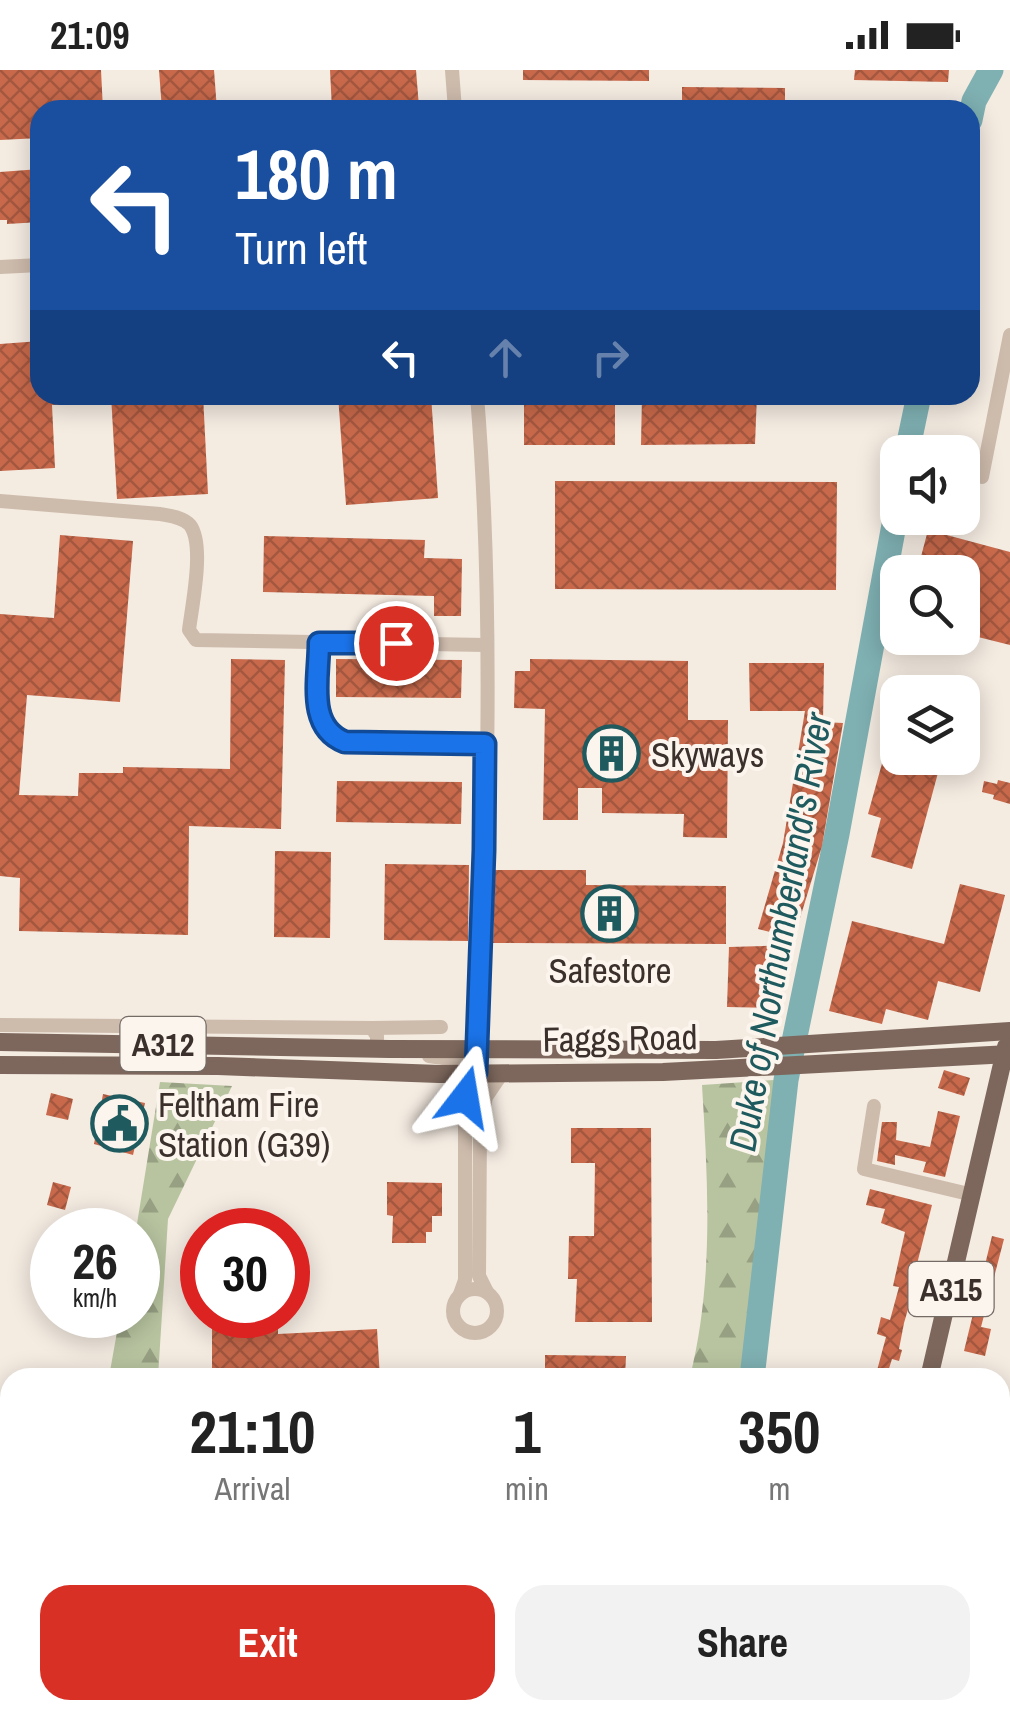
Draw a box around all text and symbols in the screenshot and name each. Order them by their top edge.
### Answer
text: 21:09 [50,10,130,61]
text: 180 m [235,127,398,221]
icon: left [70,140,200,270]
text: Turn left [235,217,367,278]
icon: left [373,330,428,385]
icon: ahead [478,330,533,385]
icon: right [583,330,638,385]
map controls [880,435,980,775]
button: sound [880,435,980,535]
button: search [880,555,980,655]
pin [354,601,439,686]
icon: arrive [369,616,424,671]
button: layers [880,675,980,775]
water label: Duke of Northumberland's River [716,707,844,1155]
building icon: Skyways [582,724,642,784]
place label: Skyways [651,731,764,778]
building icon: Safestore [580,884,640,944]
place label: Safestore [549,947,671,994]
street label: Faggs Road [542,1013,698,1063]
road number: A312 [120,1017,206,1071]
position arrow [413,1045,517,1149]
place label: Feltham Fire Station (G39) [158,1081,330,1168]
public building icon: Feltham Fire Station (G39) [89,1094,149,1154]
speed limit sign: 30 [180,1208,310,1338]
text: 26 [72,1227,118,1295]
road number: A315 [908,1262,994,1316]
text: km/h [73,1281,117,1315]
text: 21:10 [190,1391,315,1472]
text: 1 [513,1391,541,1472]
text: 350 [738,1391,820,1472]
text: Arrival [215,1467,290,1510]
text: min [505,1467,549,1510]
text: m [768,1467,790,1510]
button: Exit [40,1585,495,1700]
button: Share [515,1585,970,1700]

